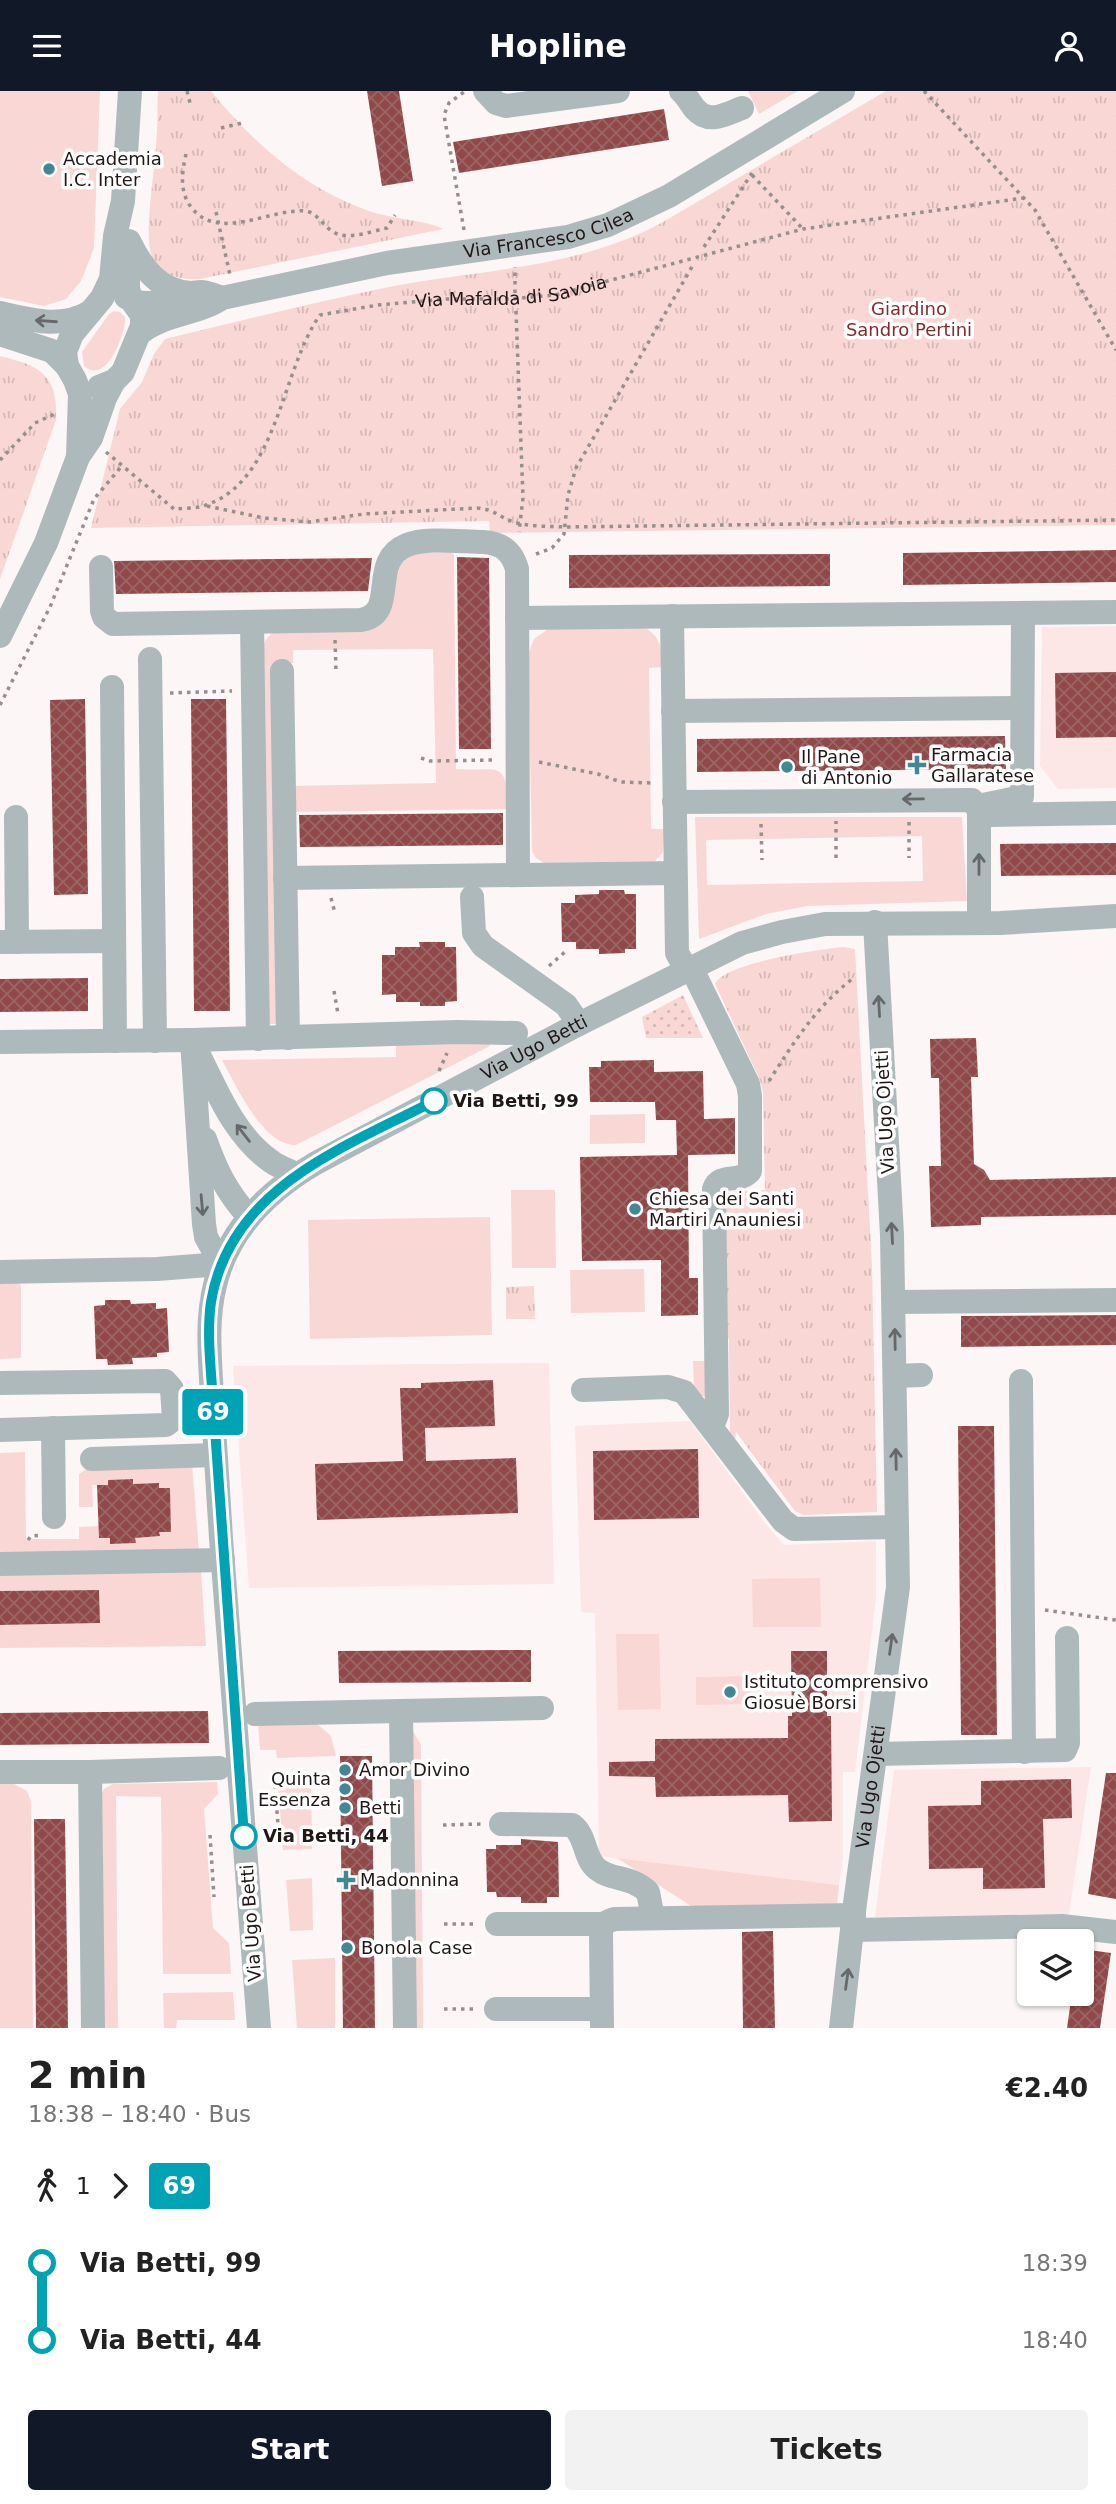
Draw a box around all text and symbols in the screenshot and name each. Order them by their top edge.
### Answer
icon: menu [28,27,66,65]
text: Hopline [489,27,627,65]
icon: person [1050,27,1088,65]
place label: Accademia I.C. Inter [63,148,162,190]
marker: Accademia I.C. Inter [41,161,57,177]
street label: Via Francesco Cilea [462,204,637,262]
street label: Via Mafalda di Savoia [414,271,609,312]
park label: Giardino Sandro Pertini [846,298,972,340]
one-way arrow [35,315,58,328]
place label: Farmacia Gallaratese [931,744,1034,786]
place label: Il Pane di Antonio [801,746,892,788]
marker: Farmacia Gallaratese [909,757,925,773]
marker: Il Pane di Antonio [779,759,795,775]
one-way arrow [901,793,924,806]
one-way arrow [972,853,986,876]
one-way arrow [873,995,886,1018]
street label: Via Ugo Betti [477,1010,591,1084]
street label: Via Ugo Ojetti [871,1049,898,1175]
marker: Via Betti, 99 [421,1088,447,1114]
place label: Via Betti, 99 [453,1090,579,1111]
one-way arrow [236,1124,251,1142]
place label: Chiesa dei Santi Martiri Anauniesi [649,1188,801,1230]
one-way arrow [196,1193,209,1216]
marker: Chiesa dei Santi Martiri Anauniesi [627,1201,643,1217]
one-way arrow [885,1222,898,1245]
one-way arrow [888,1327,901,1350]
line badge: 69 [182,1389,244,1435]
text: 69 [196,1398,230,1426]
one-way arrow [890,1448,903,1471]
one-way arrow [885,1633,898,1656]
place label: Istituto comprensivo Giosuè Borsi [744,1671,928,1713]
marker: Istituto comprensivo Giosuè Borsi [722,1684,738,1700]
street label: Via Ugo Ojetti [852,1724,889,1850]
place label: Amor Divino [359,1759,470,1780]
marker: Amor Divino [337,1762,353,1778]
place label: Quinta Essenza [258,1768,331,1810]
marker: Quinta Essenza [337,1781,353,1797]
place label: Betti [359,1797,402,1818]
marker: Betti [337,1800,353,1816]
marker: Via Betti, 44 [231,1823,257,1849]
place label: Via Betti, 44 [263,1825,389,1846]
street label: Via Ugo Betti [236,1864,265,1982]
place label: Madonnina [360,1869,459,1890]
marker: Madonnina [338,1872,354,1888]
map controls [1017,1929,1094,2006]
button: layers [1017,1929,1094,2006]
place label: Bonola Case [361,1937,473,1958]
marker: Bonola Case [339,1940,355,1956]
one-way arrow [841,1968,854,1991]
text: 2 min [28,2053,147,2097]
text: €2.40 [1006,2073,1088,2103]
text: 18:38 – 18:40 · Bus [28,2101,251,2127]
icon: walk [28,2167,66,2205]
icon: forward [101,2167,139,2205]
text: 69 [163,2172,196,2200]
text: 1 [76,2173,91,2199]
text: Via Betti, 99 [80,2248,262,2278]
text: 18:39 [1022,2250,1088,2276]
text: Via Betti, 44 [80,2325,262,2355]
text: 18:40 [1022,2327,1088,2353]
button: Start [28,2410,551,2490]
button: Tickets [565,2410,1088,2490]

